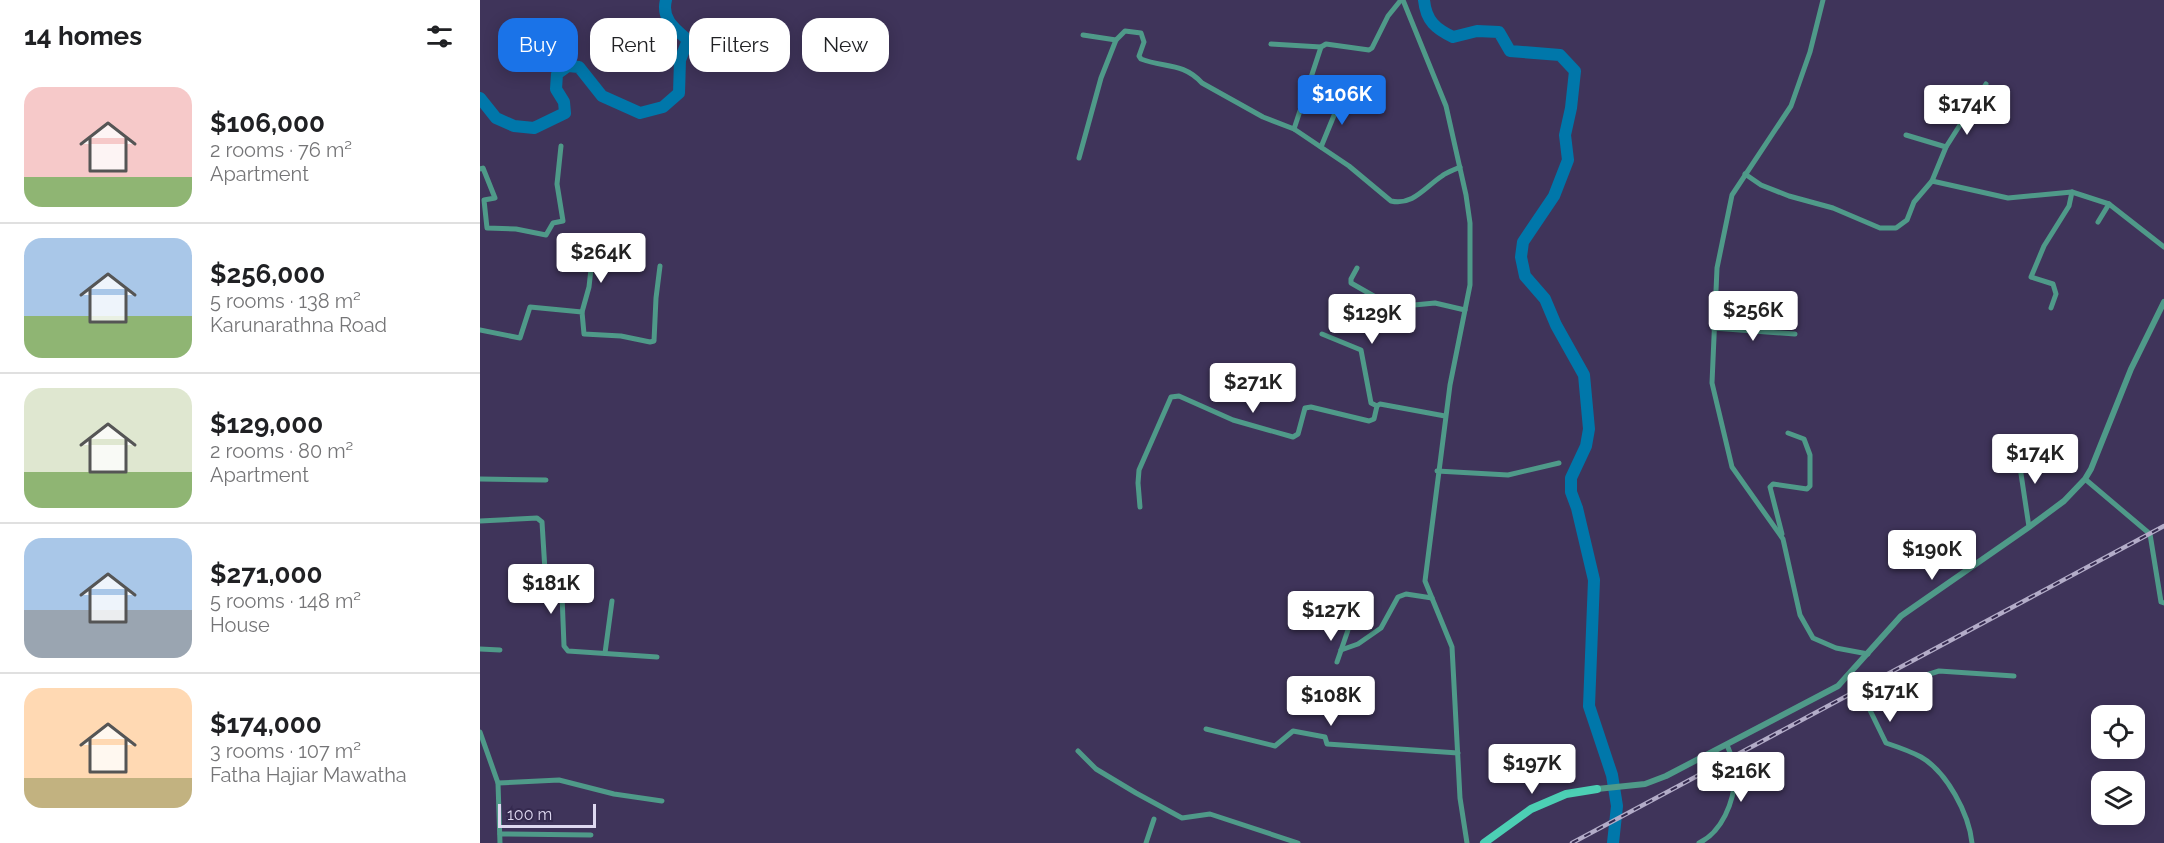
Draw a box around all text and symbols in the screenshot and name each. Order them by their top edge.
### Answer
chip: Buy [498,18,578,72]
chip: Rent [590,18,677,72]
chip: Filters [689,18,790,72]
chip: New [802,18,889,72]
icon: filters [423,20,456,53]
text: 14 homes [24,21,142,51]
pin: $106K [1300,75,1384,126]
text: $106K [1312,82,1372,106]
pin: $174K [1925,85,2009,136]
text: $174K [1938,92,1996,116]
text: $106,000 [210,108,325,138]
icon: home [72,111,144,183]
text: 2 rooms · 76 m² [210,138,352,162]
text: Apartment [210,162,309,186]
pin: $264K [559,233,643,284]
text: $264K [571,240,631,264]
text: $256,000 [210,259,325,289]
icon: home [72,262,144,334]
text: 5 rooms · 138 m² [210,289,361,313]
pin: $256K [1711,291,1795,342]
pin: $129K [1330,294,1414,345]
text: $256K [1723,298,1783,322]
text: $129K [1343,301,1402,325]
text: Karunarathna Road [210,313,387,337]
pin: $271K [1211,363,1295,414]
text: $271K [1224,370,1282,394]
text: $129,000 [210,409,323,439]
icon: home [72,412,144,484]
pin: $174K [1993,434,2077,485]
text: 2 rooms · 80 m² [210,439,353,463]
text: $174K [2006,441,2064,465]
text: Apartment [210,463,309,487]
pin: $190K [1890,530,1974,581]
text: $190K [1902,537,1962,561]
text: $271,000 [210,559,323,589]
icon: home [72,562,144,634]
pin: $181K [509,564,593,615]
text: $181K [522,571,580,595]
text: 5 rooms · 148 m² [210,589,361,613]
pin: $127K [1289,591,1373,642]
text: $127K [1302,598,1360,622]
text: House [210,613,270,637]
pin: $171K [1848,672,1932,723]
pin: $108K [1289,676,1373,727]
text: $171K [1861,679,1919,703]
text: $108K [1301,683,1361,707]
map controls [2091,705,2145,825]
button: locate [2091,705,2145,759]
text: $174,000 [210,709,322,739]
icon: home [72,712,144,784]
text: 3 rooms · 107 m² [210,739,361,763]
pin: $197K [1490,744,1574,795]
text: $197K [1503,751,1561,775]
pin: $216K [1699,752,1783,803]
text: $216K [1711,759,1771,783]
text: Fatha Hajiar Mawatha [210,763,407,787]
button: layers [2091,771,2145,825]
scale bar [498,801,596,828]
text: 100 m [507,805,552,824]

